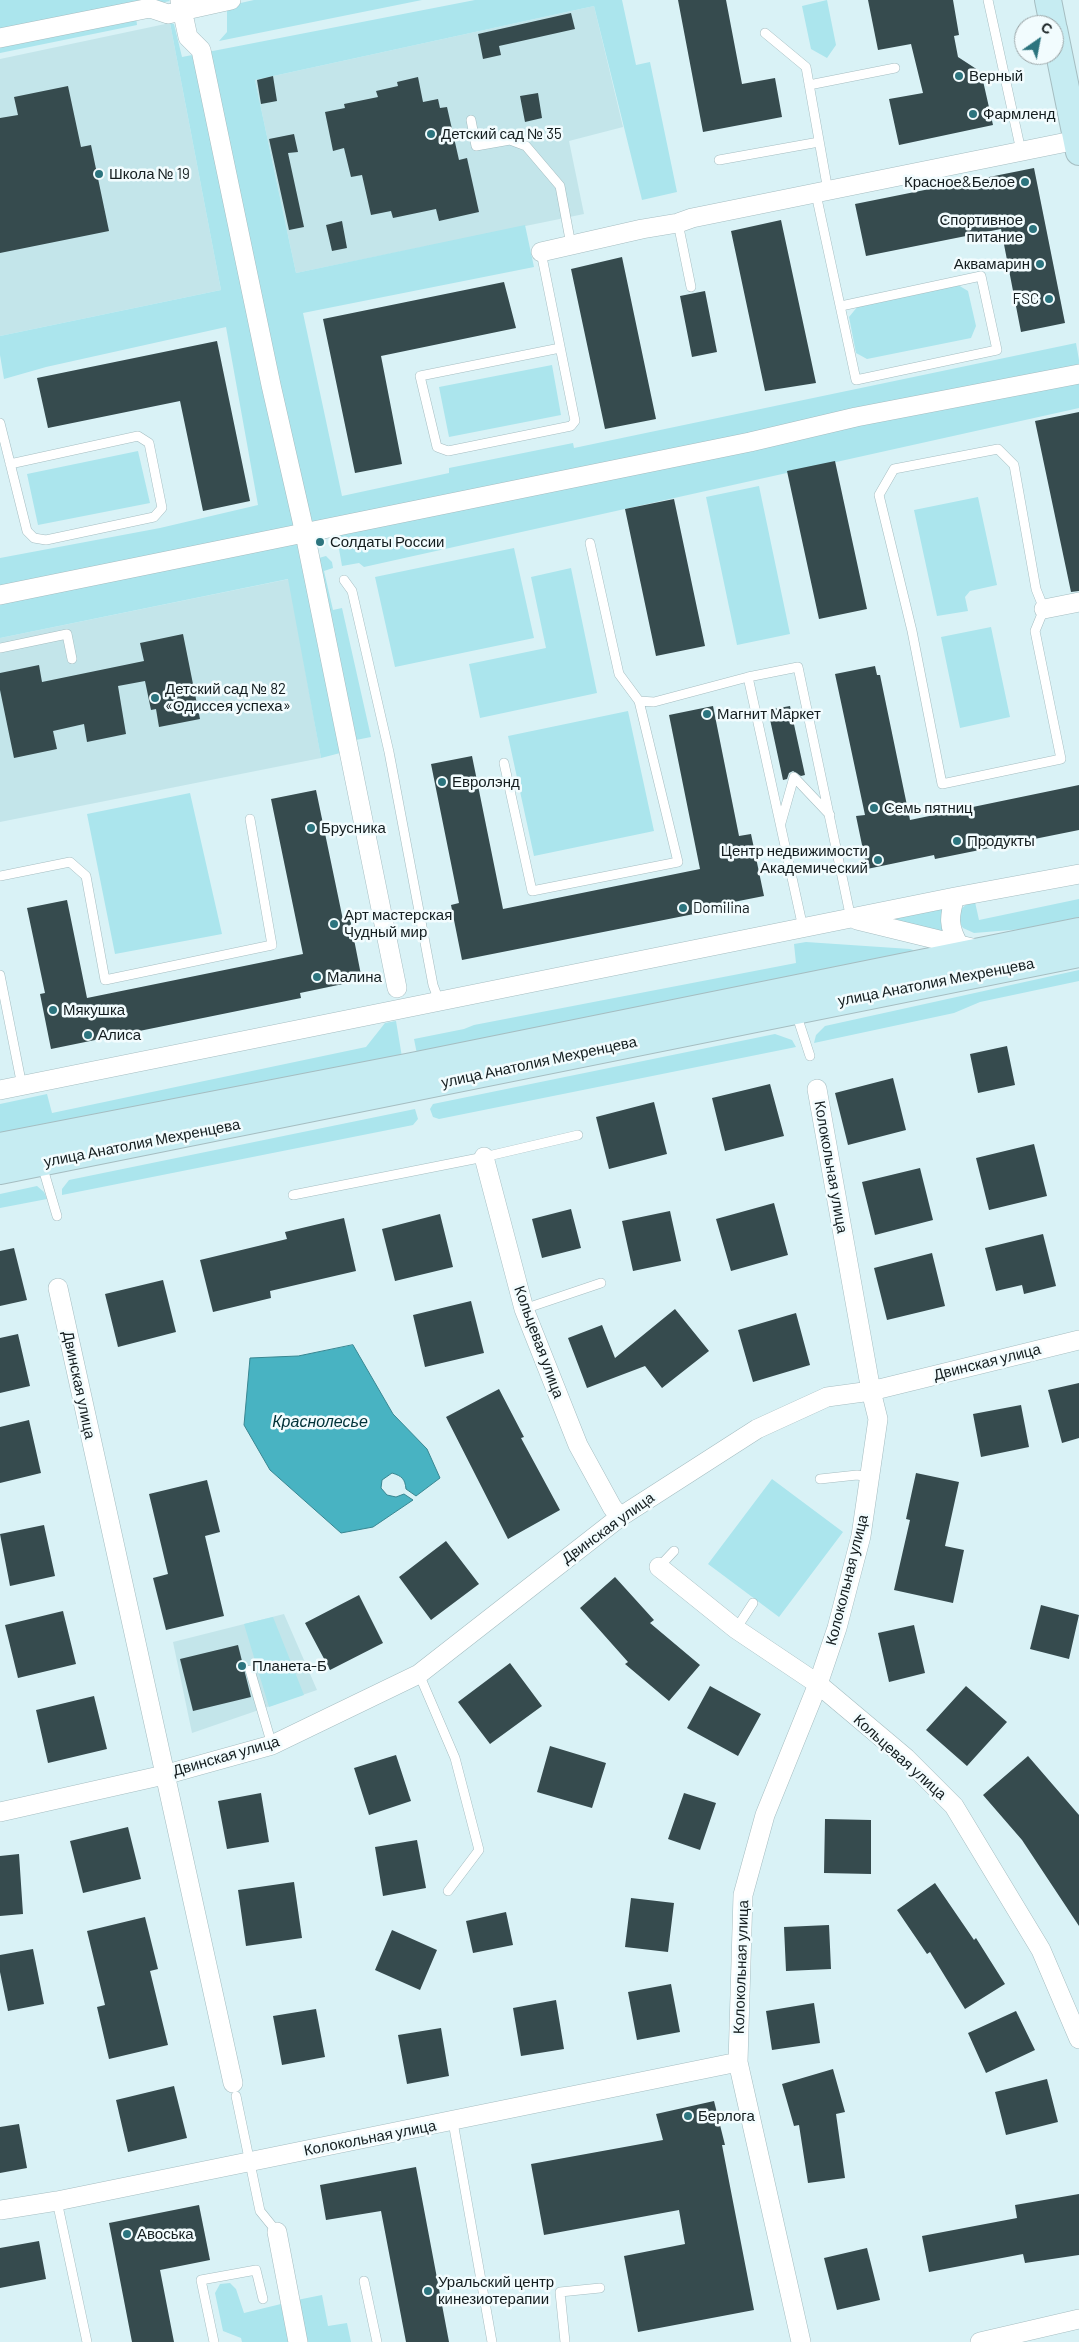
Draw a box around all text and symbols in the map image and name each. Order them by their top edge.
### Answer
north arrow [1014,15,1064,65]
text: С [1038,18,1056,38]
place label: Верный [969,67,1023,85]
marker: Верный [953,70,965,82]
place label: Фармленд [983,105,1056,123]
marker: Фармленд [967,108,979,120]
place label: Детский сад № 35 [441,125,562,143]
marker: Детский сад № 35 [425,128,437,140]
place label: Школа № 19 [109,165,190,183]
marker: Школа № 19 [93,168,105,180]
place label: Красное&Белое [904,173,1015,191]
marker: Красное&Белое [1019,176,1031,188]
place label: Спортивное питание [940,211,1023,246]
marker: Спортивное питание [1027,223,1039,235]
place label: Аквамарин [954,255,1030,273]
marker: Аквамарин [1034,258,1046,270]
place label: FSC [1013,290,1039,308]
marker: FSC [1043,293,1055,305]
place label: Солдаты России [330,533,444,551]
marker: Солдаты России [314,536,326,548]
place label: Детский сад № 82 «Одиссея успеха» [165,680,291,715]
marker: Детский сад № 82 «Одиссея успеха» [149,692,161,704]
place label: Магнит Маркет [717,705,821,723]
marker: Магнит Маркет [701,708,713,720]
place label: Евролэнд [452,773,520,791]
marker: Евролэнд [436,776,448,788]
place label: Семь пятниц [884,799,973,817]
marker: Семь пятниц [868,802,880,814]
place label: Брусника [321,819,386,837]
marker: Брусника [305,822,317,834]
place label: Продукты [967,832,1035,850]
marker: Продукты [951,835,963,847]
place label: Центр недвижимости Академический [721,842,868,877]
marker: Центр недвижимости Академический [872,854,884,866]
place label: Domilina [693,899,750,917]
marker: Domilina [677,902,689,914]
place label: Арт мастерская Чудный мир [344,906,452,941]
marker: Арт мастерская Чудный мир [328,918,340,930]
street label: улица Анатолия Мехренцева [836,954,1036,1010]
place label: Малина [327,968,382,986]
marker: Малина [311,971,323,983]
place label: Мякушка [63,1001,125,1019]
marker: Мякушка [47,1004,59,1016]
place label: Алиса [98,1026,141,1044]
marker: Алиса [82,1029,94,1041]
street label: улица Анатолия Мехренцева [440,1032,638,1092]
street label: Колокольная улица [810,1099,852,1235]
street label: улица Анатолия Мехренцева [42,1115,242,1171]
street label: Кольцевая улица [510,1283,568,1401]
street label: Двинская улица [59,1329,99,1441]
street label: Двинская улица [932,1340,1042,1384]
water label: Краснолесье [272,1412,368,1432]
street label: Двинская улица [558,1488,658,1568]
street label: Колокольная улица [822,1513,872,1647]
place label: Планета-Б [252,1657,327,1675]
marker: Планета-Б [236,1660,248,1672]
street label: Кольцевая улица [850,1711,950,1803]
street label: Двинская улица [171,1732,281,1780]
street label: Колокольная улица [730,1900,752,2034]
place label: Берлога [698,2107,755,2125]
marker: Берлога [682,2110,694,2122]
street label: Колокольная улица [302,2116,438,2160]
place label: Авоська [137,2225,194,2243]
marker: Авоська [121,2228,133,2240]
place label: Уральский центр кинезиотерапии [438,2273,554,2308]
marker: Уральский центр кинезиотерапии [422,2285,434,2297]

